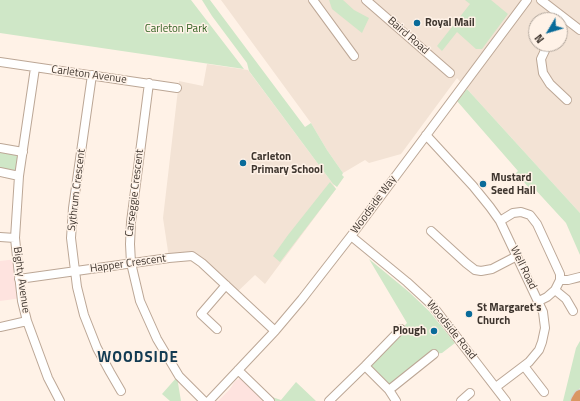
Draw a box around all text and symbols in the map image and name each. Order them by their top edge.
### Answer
north arrow [528,12,568,52]
street label: Baird Road [385,14,431,58]
place label: Royal Mail [425,16,475,30]
marker: Royal Mail [412,18,422,28]
park label: Carleton Park [145,22,207,36]
text: N [531,31,548,47]
street label: Carleton Avenue [51,63,127,87]
street label: Sythrum Crescent [65,148,89,232]
street label: Carseggie Crescent [123,149,147,237]
place label: Carleton Primary School [251,150,323,176]
marker: Carleton Primary School [238,158,248,168]
place label: Mustard Seed Hall [491,171,536,197]
street label: Woodside Way [348,173,400,237]
marker: Mustard Seed Hall [478,179,488,189]
street label: Well Road [507,244,539,292]
street label: Bighty Avenue [10,246,32,314]
street label: Happer Crescent [89,252,167,276]
street label: Woodside Road [423,298,479,362]
place label: St Margaret's Church [477,301,542,327]
marker: St Margaret's Church [464,309,474,319]
place label: Plough [393,324,426,338]
marker: Plough [429,326,439,336]
district label: WOODSIDE [97,349,179,367]

